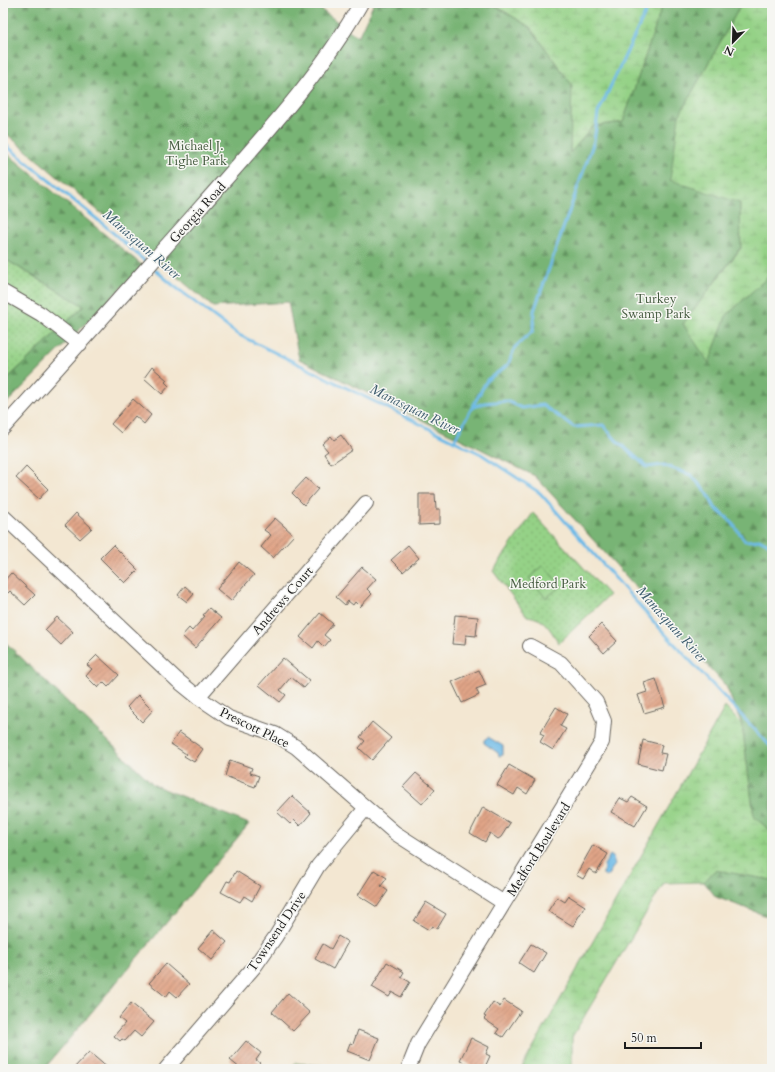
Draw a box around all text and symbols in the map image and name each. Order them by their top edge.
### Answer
north arrow [713,22,753,62]
text: N [722,42,737,60]
park label: Michael J. Tighe Park [165,137,227,170]
street label: Georgia Road [165,178,230,247]
water label: Manasquan River [99,205,185,284]
park label: Turkey Swamp Park [622,290,691,323]
water label: Manasquan River [367,380,463,440]
street label: Andrews Court [248,563,318,639]
park label: Medford Park [510,575,586,593]
water label: Manasquan River [632,582,712,667]
street label: Prescott Place [217,703,293,753]
street label: Medford Boulevard [503,799,575,900]
street label: Townsend Drive [243,888,311,976]
scale bar [625,1024,701,1050]
text: 50 m [631,1030,658,1046]

